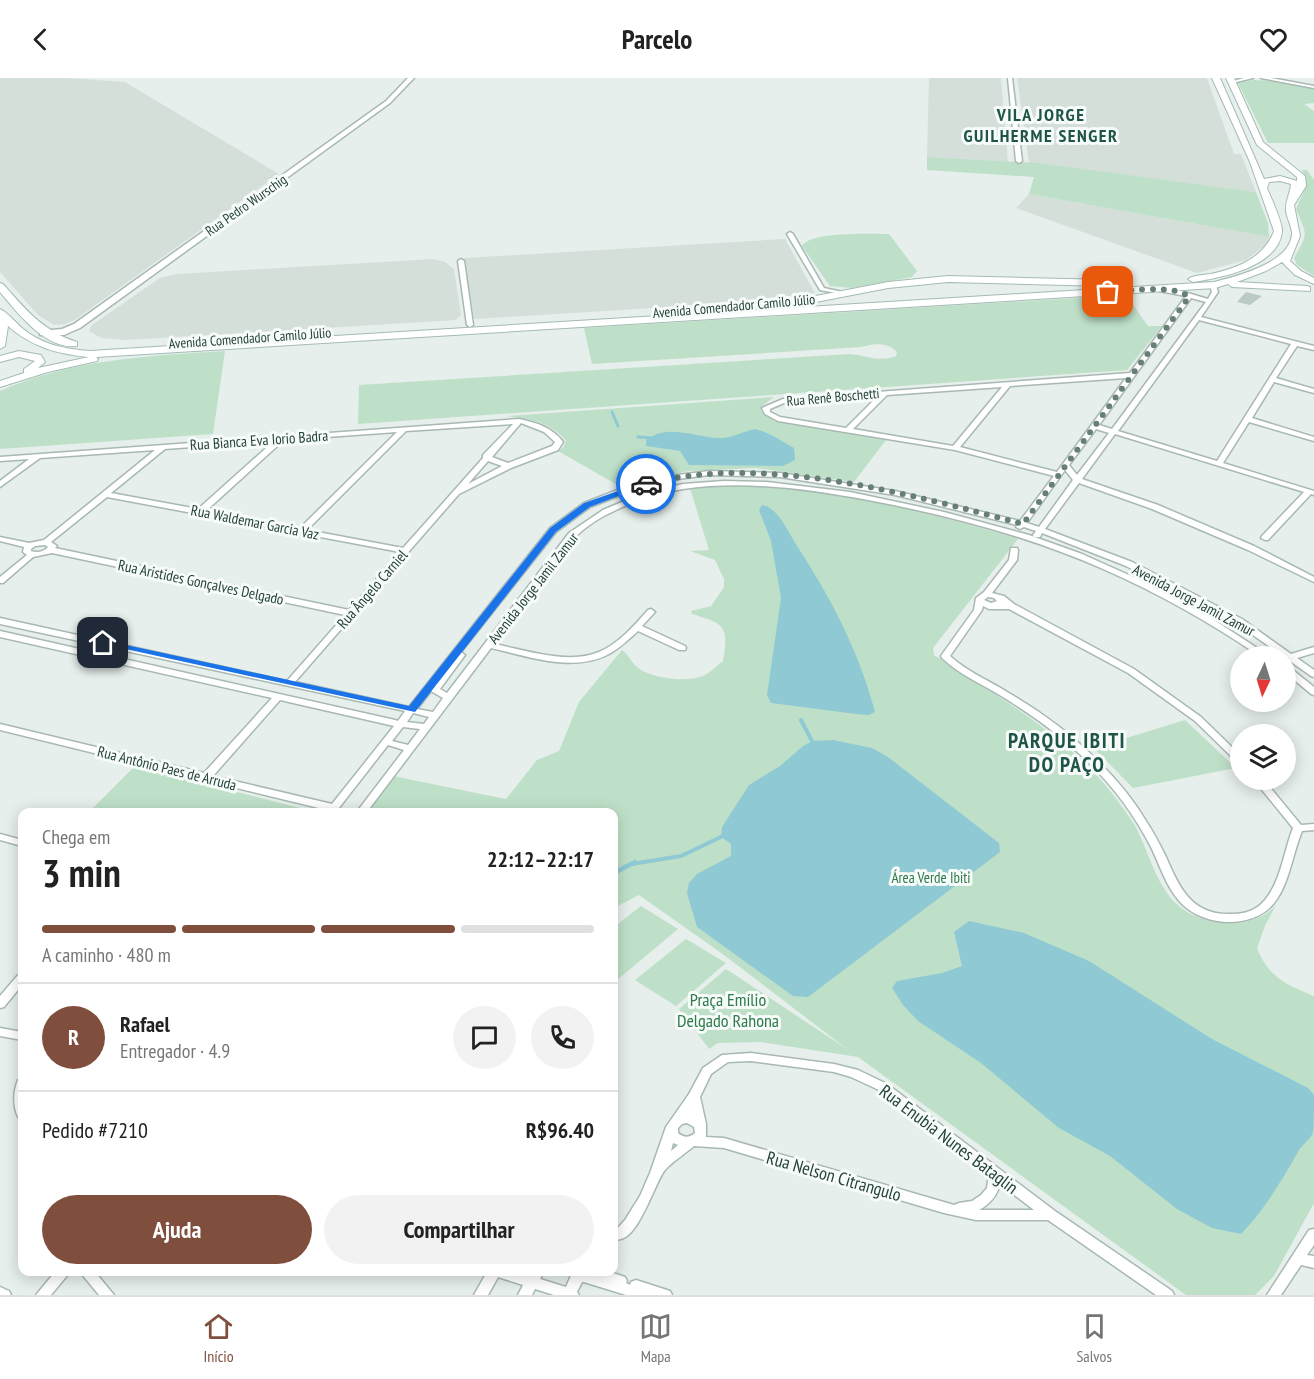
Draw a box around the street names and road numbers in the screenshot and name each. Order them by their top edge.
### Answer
street label: Rua Pedro Wurschig [202,170,290,240]
street label: Avenida Comendador Camilo Júlio [652,290,816,322]
street label: Avenida Comendador Camilo Júlio [168,323,332,353]
street label: Rua Renê Boschetti [786,384,880,410]
street label: Rua Bianca Eva Iorio Badra [189,426,329,454]
street label: Rua Waldemar Garcia Vaz [189,500,321,544]
street label: Avenida Jorge Jamil Zamur [484,528,583,647]
street label: Rua Ângelo Carniel [333,545,412,632]
street label: Rua Aristides Gonçalves Delgado [116,555,286,609]
street label: Avenida Jorge Jamil Zamur [1129,560,1259,641]
street label: Rua Antônio Paes de Arruda [95,742,239,794]
street label: Rua Enubia Nunes Bataglin [875,1079,1023,1199]
street label: Rua Nelson Citrangulo [764,1146,904,1206]

